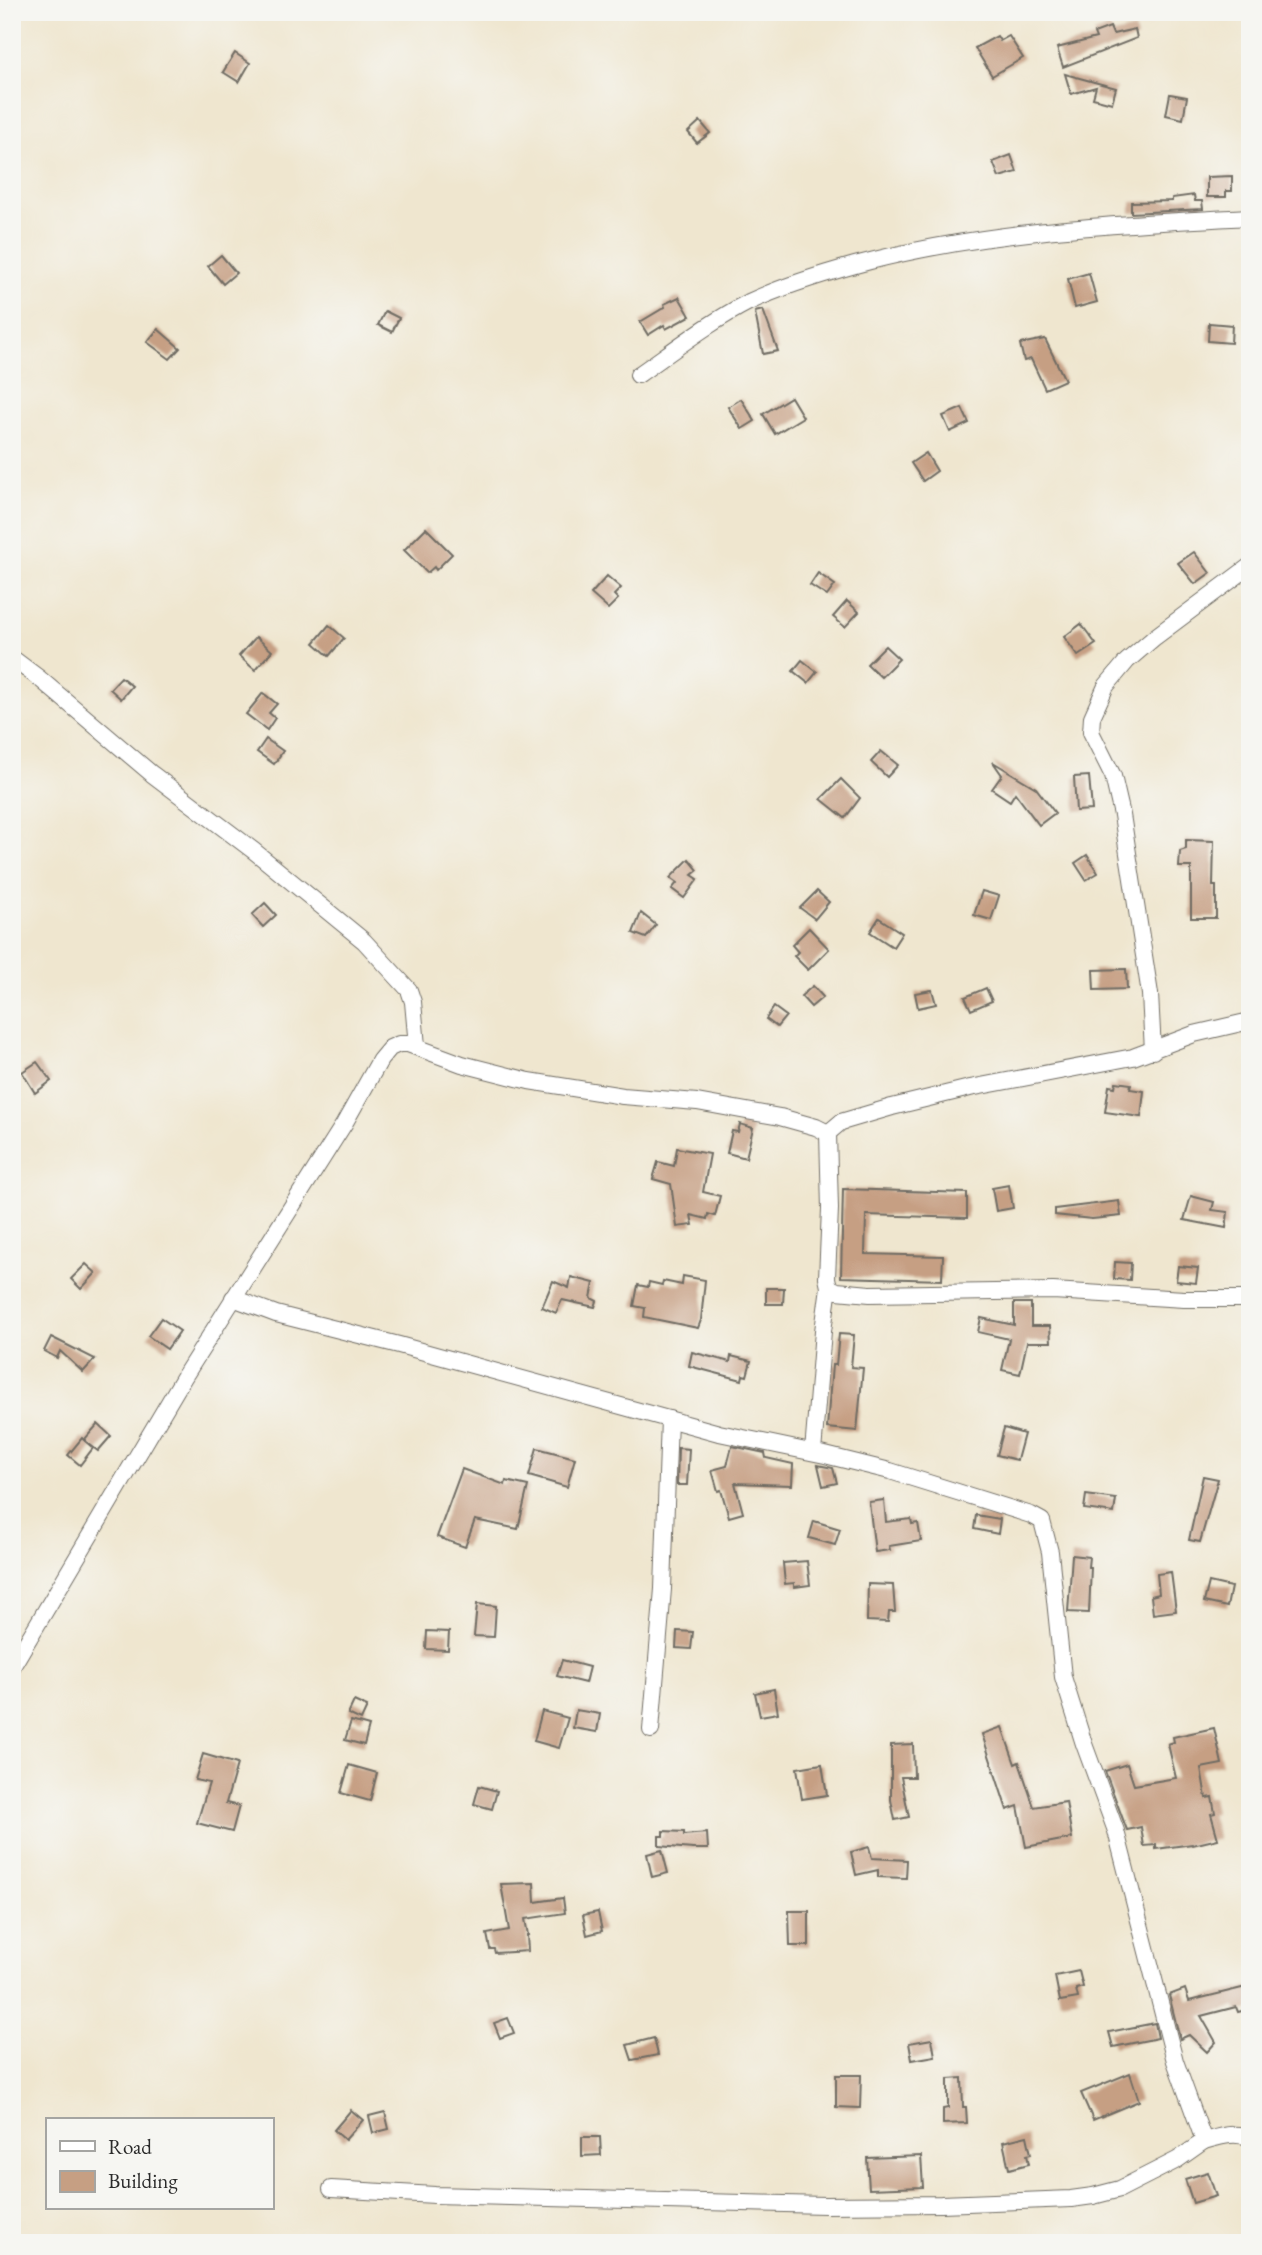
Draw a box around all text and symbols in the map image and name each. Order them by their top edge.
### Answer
legend [46,2118,273,2210]
text: Road [108,2133,152,2160]
text: Building [108,2167,178,2194]

